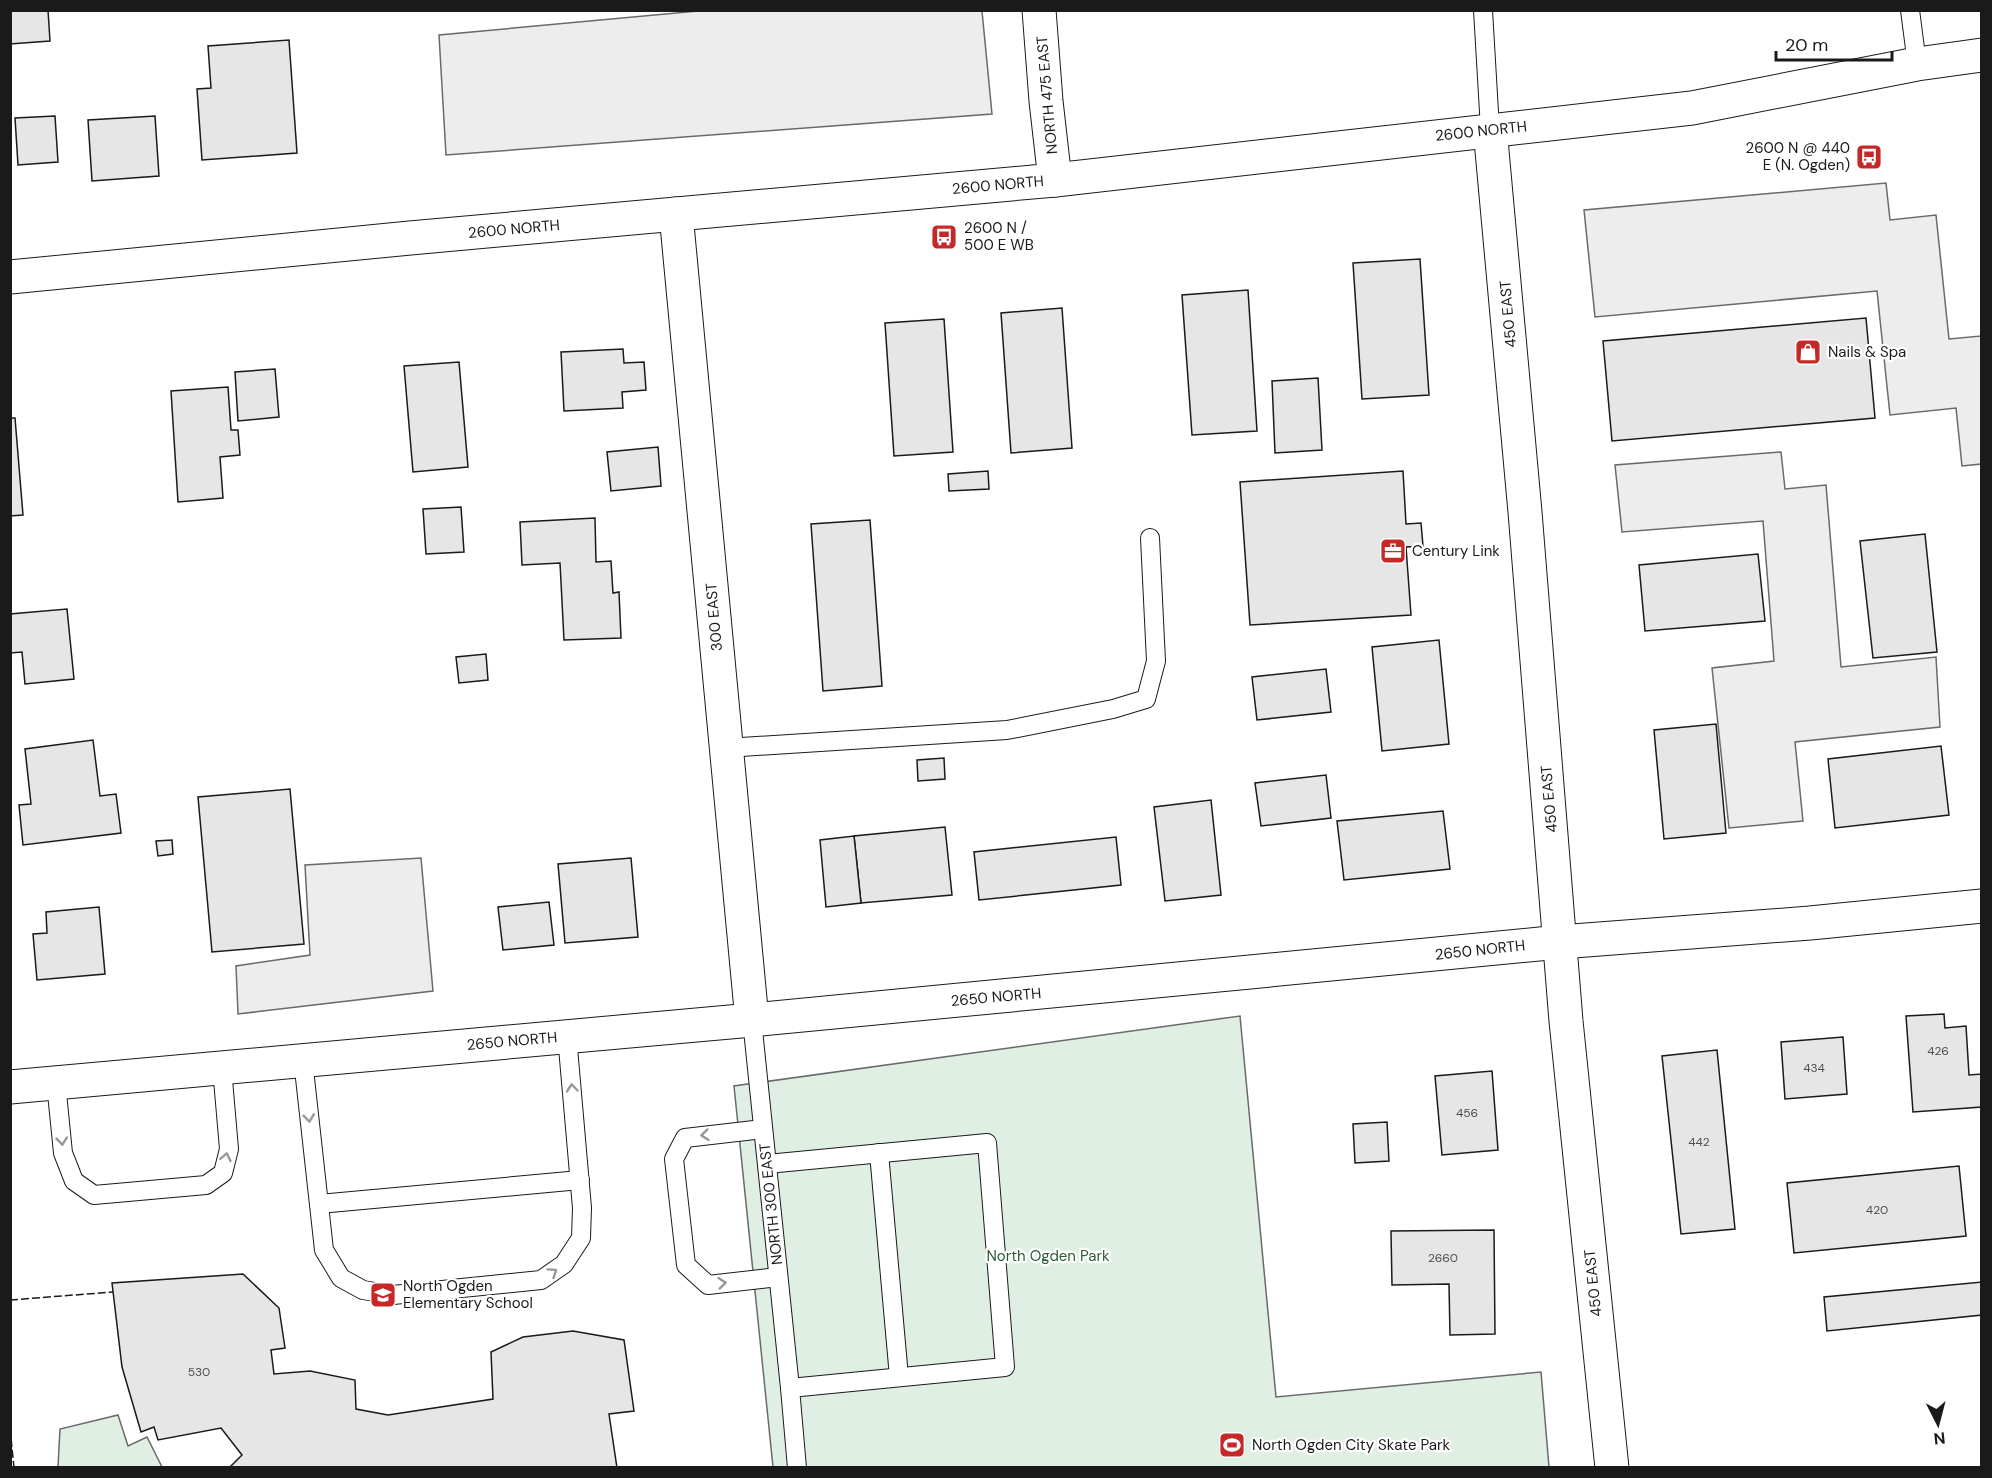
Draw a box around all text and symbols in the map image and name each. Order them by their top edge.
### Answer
scale bar [1776,24,1892,62]
text: 20 m [1785,33,1828,57]
street label: NORTH 475 EAST [1032,35,1062,155]
street label: 2600 NORTH [1434,116,1528,146]
place label: 2600 N @ 440 E (N. Ogden) [1746,138,1850,175]
bus stop icon: 2600 N @ 440 E (N. Ogden) [1854,142,1884,172]
street label: 2600 NORTH [951,171,1045,199]
street label: 2600 NORTH [467,215,561,243]
place label: 2600 N / 500 E WB [964,218,1034,255]
bus stop icon: 2600 N / 500 E WB [929,222,959,252]
street label: 450 EAST [1495,279,1521,349]
shop icon: Nails & Spa [1793,337,1823,367]
place label: Nails & Spa [1828,342,1906,362]
office icon: Century Link [1378,536,1408,566]
place label: Century Link [1412,541,1500,561]
street label: 300 EAST [701,582,727,652]
street label: 450 EAST [1536,764,1562,834]
street label: 2650 NORTH [1434,935,1526,965]
street label: 2650 NORTH [950,983,1042,1011]
street label: 2650 NORTH [466,1027,558,1055]
house number: 426 [1927,1043,1949,1059]
house number: 434 [1803,1060,1825,1076]
one-way arrow [566,1083,579,1092]
house number: 456 [1456,1105,1478,1121]
one-way arrow [302,1114,315,1123]
one-way arrow [701,1129,710,1141]
house number: 442 [1688,1134,1710,1150]
one-way arrow [55,1137,68,1146]
street label: NORTH 300 EAST [755,1142,787,1266]
one-way arrow [219,1152,232,1162]
house number: 420 [1866,1202,1888,1218]
park label: North Ogden Park [986,1246,1110,1266]
street label: 450 EAST [1580,1248,1606,1318]
house number: 2660 [1428,1250,1458,1266]
one-way arrow [546,1268,557,1279]
place label: North Ogden Elementary School [403,1276,533,1313]
one-way arrow [718,1278,727,1290]
school or university icon: North Ogden Elementary School [368,1280,398,1310]
house number: 530 [188,1364,210,1380]
north arrow [1908,1394,1968,1454]
text: N [1933,1427,1946,1449]
sports icon: North Ogden City Skate Park [1217,1430,1247,1460]
place label: North Ogden City Skate Park [1252,1435,1450,1455]

